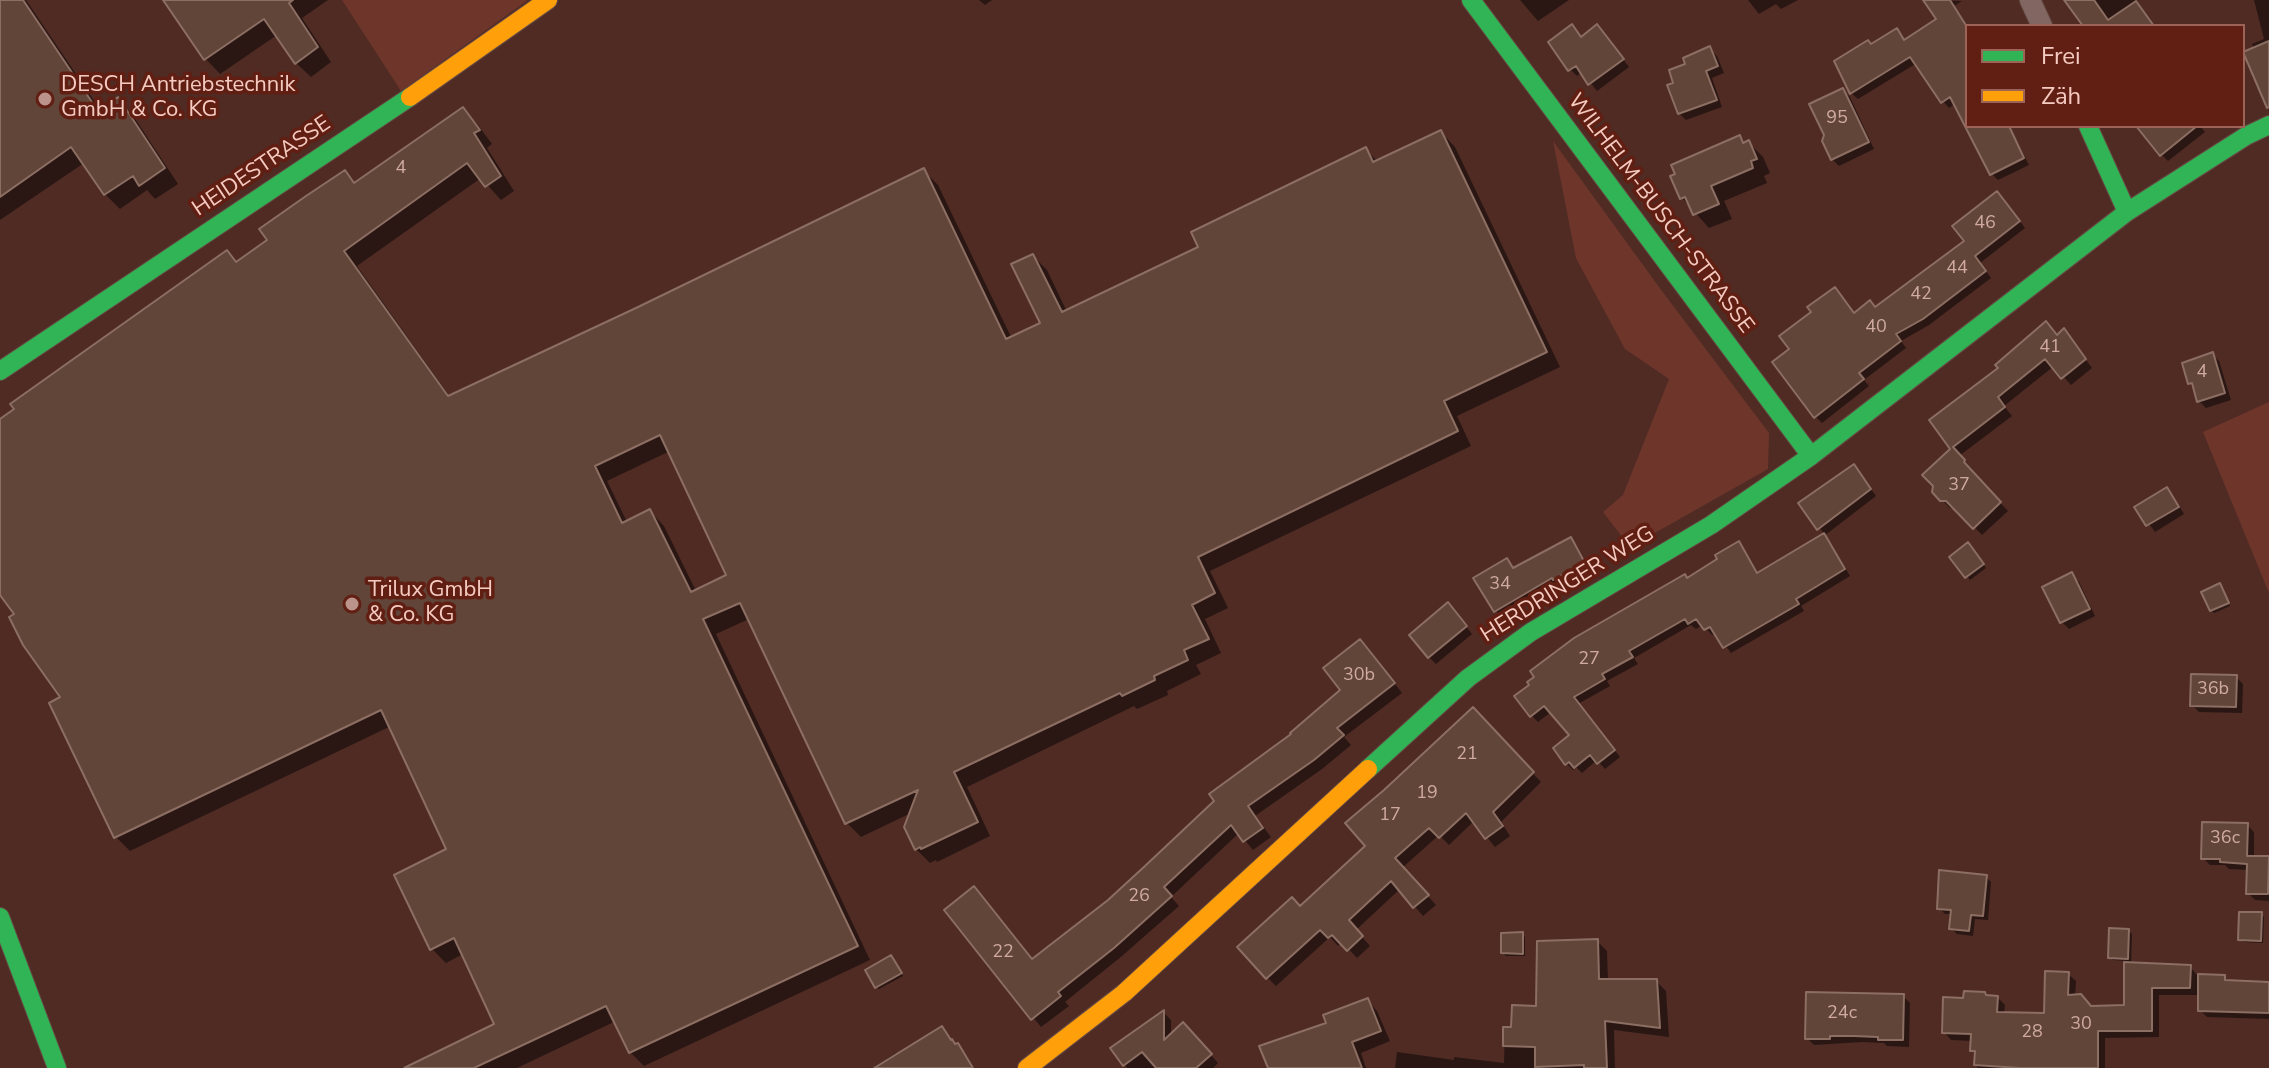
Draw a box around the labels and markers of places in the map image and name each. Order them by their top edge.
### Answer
place label: DESCH Antriebstechnik GmbH & Co. KG [61,73,295,124]
marker: DESCH Antriebstechnik GmbH & Co. KG [36,90,54,108]
place label: Trilux GmbH & Co. KG [368,578,493,630]
marker: Trilux GmbH & Co. KG [343,595,361,613]

